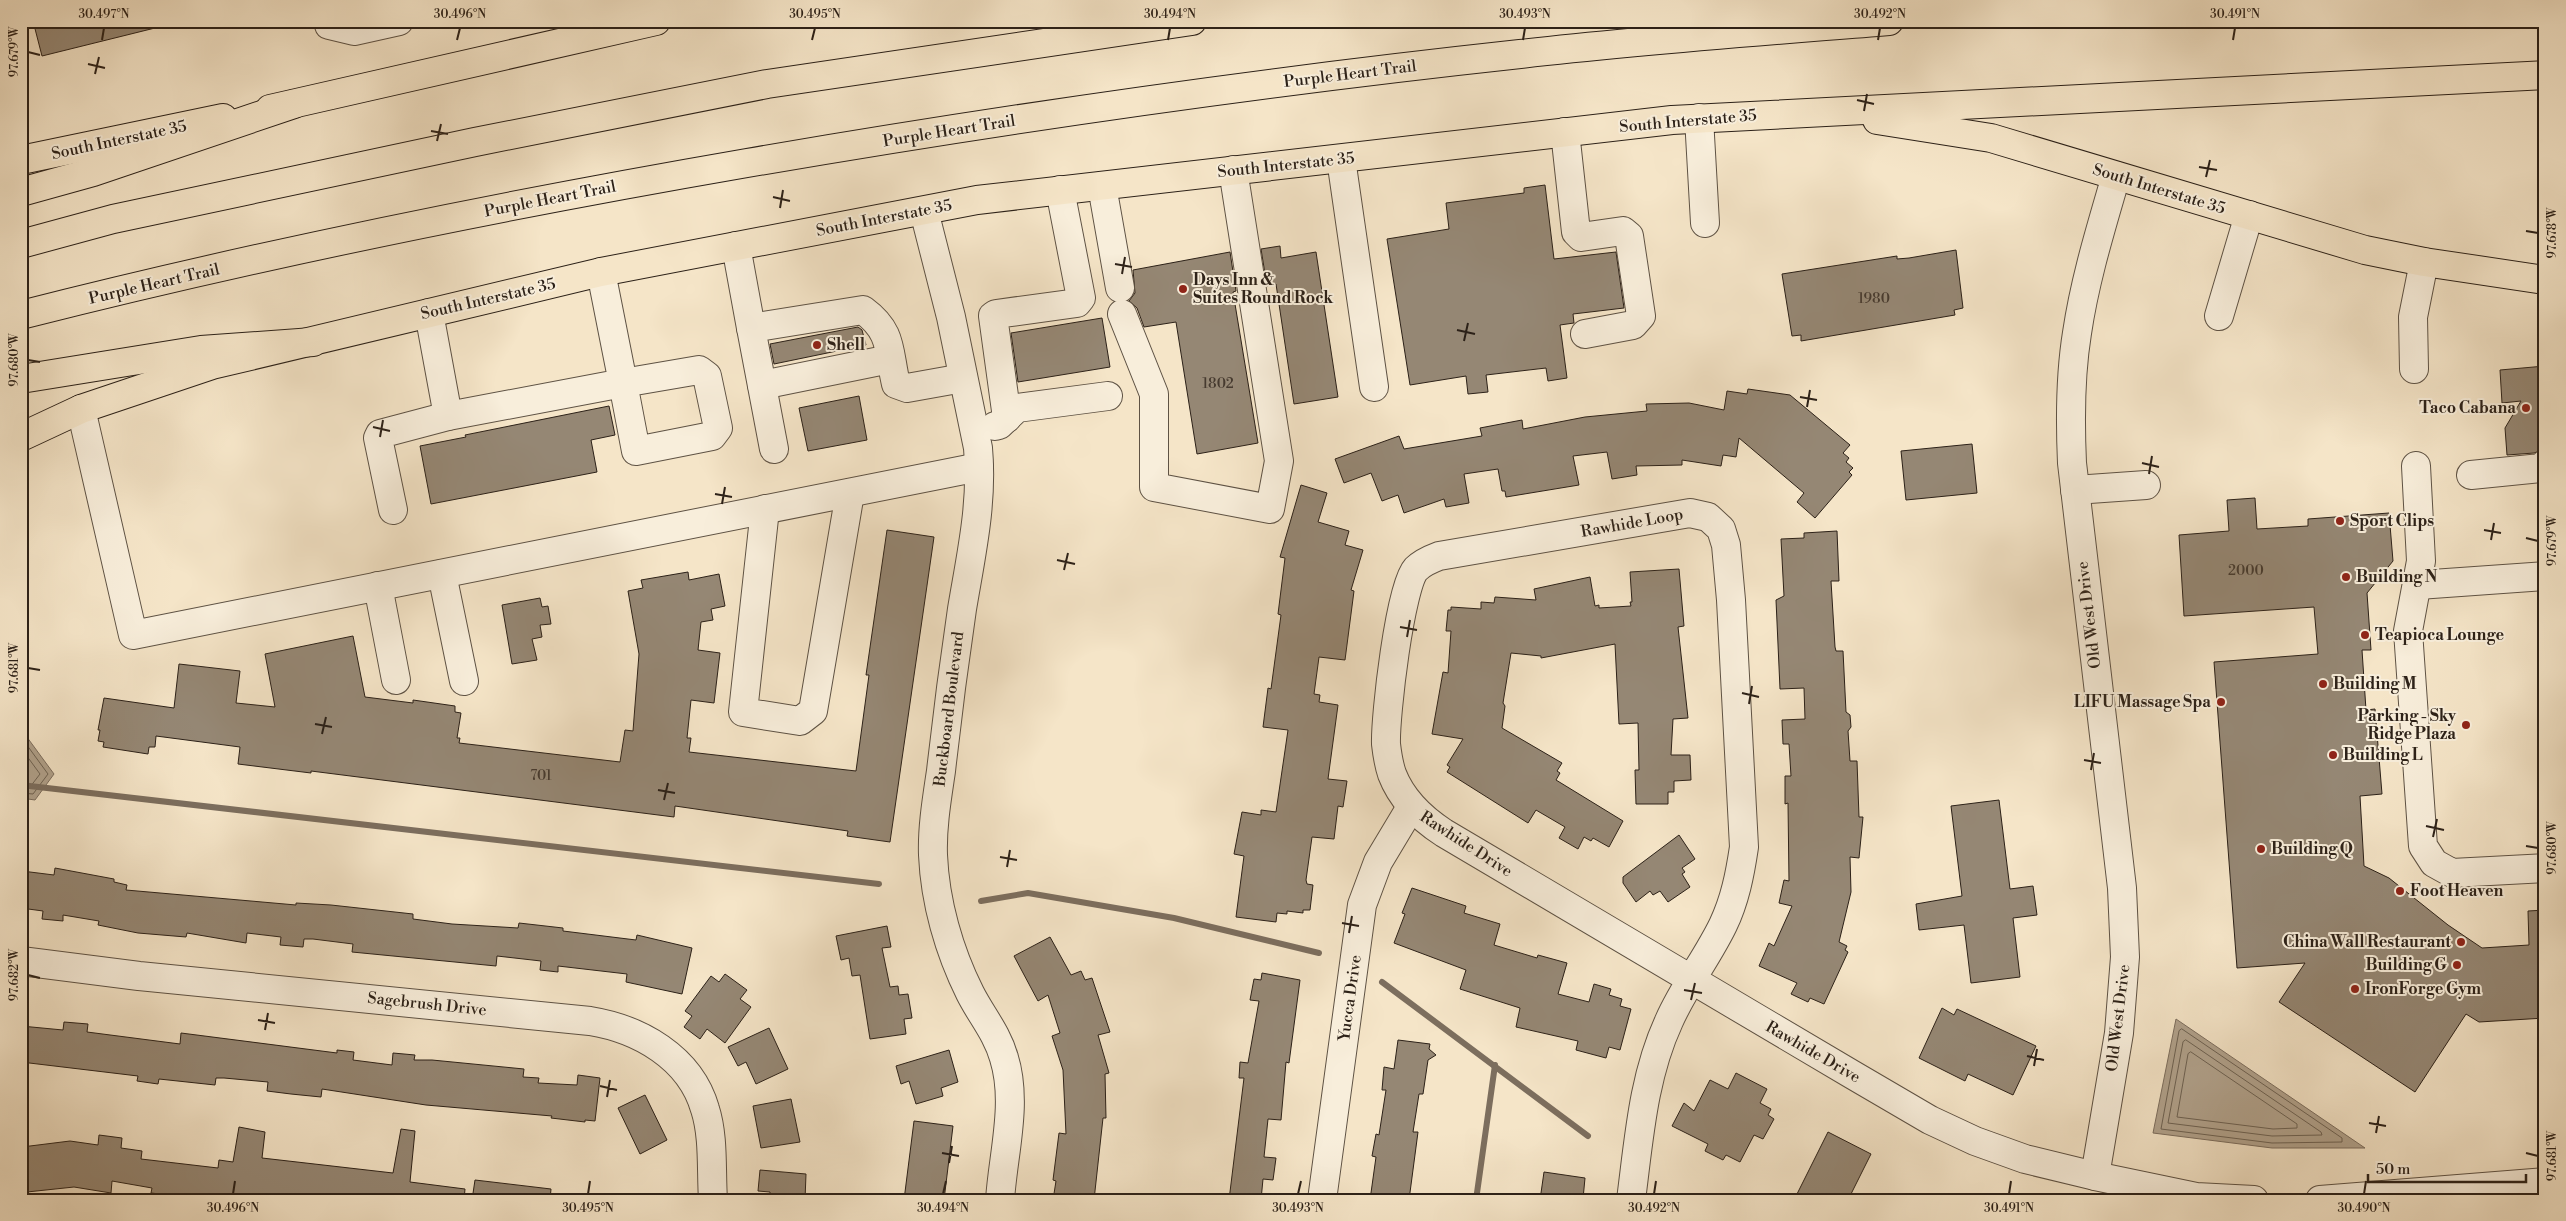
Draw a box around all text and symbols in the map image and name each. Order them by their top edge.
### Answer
text: 30.497°N [78,7,130,22]
text: 30.496°N [434,7,486,22]
text: 30.495°N [789,7,841,22]
text: 30.494°N [1144,7,1196,22]
text: 30.493°N [1499,7,1551,22]
text: 30.492°N [1854,7,1906,22]
text: 30.491°N [2210,7,2260,22]
text: 97.679°W [7,26,22,77]
street label: Purple Heart Trail [1282,56,1418,92]
street label: South Interstate 35 [1618,105,1758,137]
street label: Purple Heart Trail [881,111,1017,151]
street label: South Interstate 35 [50,116,189,164]
street label: South Interstate 35 [1216,148,1356,182]
street label: South Interstate 35 [2090,159,2228,219]
street label: Purple Heart Trail [482,176,618,222]
street label: South Interstate 35 [814,195,954,241]
text: 97.678°W [2545,207,2560,258]
street label: Purple Heart Trail [87,259,222,309]
place label: Days Inn & Suites Round Rock [1193,270,1334,308]
street label: South Interstate 35 [419,274,558,324]
marker: Days Inn & Suites Round Rock [1177,283,1189,295]
house number: 1980 [1858,290,1890,308]
text: 97.680°W [7,332,22,387]
place label: Shell [827,335,866,355]
marker: Shell [811,339,823,351]
house number: 1802 [1202,375,1234,393]
place label: Taco Cabana [2419,398,2516,418]
marker: Taco Cabana [2520,402,2532,414]
street label: Rawhide Loop [1579,504,1685,542]
place label: Sport Clips [2350,511,2434,531]
marker: Sport Clips [2334,515,2346,527]
text: 97.679°W [2545,515,2560,566]
street label: Old West Drive [2072,560,2106,670]
house number: 2000 [2228,562,2264,580]
place label: Building N [2356,567,2438,587]
marker: Building N [2340,571,2352,583]
place label: Teapioca Lounge [2375,625,2504,645]
marker: Teapioca Lounge [2359,629,2371,641]
street label: Buckboard Boulevard [929,630,968,789]
text: 97.681°W [7,642,22,693]
place label: Building M [2333,674,2417,694]
marker: Building M [2317,678,2329,690]
place label: LIFU Massage Spa [2074,692,2211,712]
marker: LIFU Massage Spa [2215,696,2227,708]
place label: Parking - Sky Ridge Plaza [2357,706,2457,744]
marker: Parking - Sky Ridge Plaza [2460,719,2472,731]
place label: Building L [2343,745,2423,765]
marker: Building L [2327,749,2339,761]
house number: 701 [530,767,552,785]
street label: Rawhide Drive [1416,807,1516,881]
text: 97.680°W [2545,820,2560,875]
place label: Building Q [2271,839,2353,859]
marker: Building Q [2255,843,2267,855]
place label: Foot Heaven [2410,881,2504,901]
marker: Foot Heaven [2394,885,2406,897]
place label: China Wall Restaurant [2283,932,2451,952]
marker: China Wall Restaurant [2455,936,2467,948]
text: 97.682°W [7,948,22,1001]
street label: Yucca Drive [1334,954,1366,1043]
place label: Building G [2366,955,2447,975]
marker: Building G [2451,959,2463,971]
street label: Old West Drive [2101,963,2135,1073]
place label: IronForge Gym [2365,979,2482,999]
marker: IronForge Gym [2349,983,2361,995]
street label: Sagebrush Drive [366,988,488,1020]
street label: Rawhide Drive [1762,1017,1864,1087]
text: 97.681°W [2545,1130,2560,1181]
scale bar [2368,1151,2526,1183]
text: 50 m [2376,1160,2410,1179]
text: 30.496°N [207,1201,259,1216]
text: 30.495°N [562,1201,614,1216]
text: 30.494°N [917,1201,969,1216]
text: 30.493°N [1272,1201,1324,1216]
text: 30.492°N [1628,1201,1680,1216]
text: 30.491°N [1984,1201,2034,1216]
text: 30.490°N [2338,1201,2391,1216]

